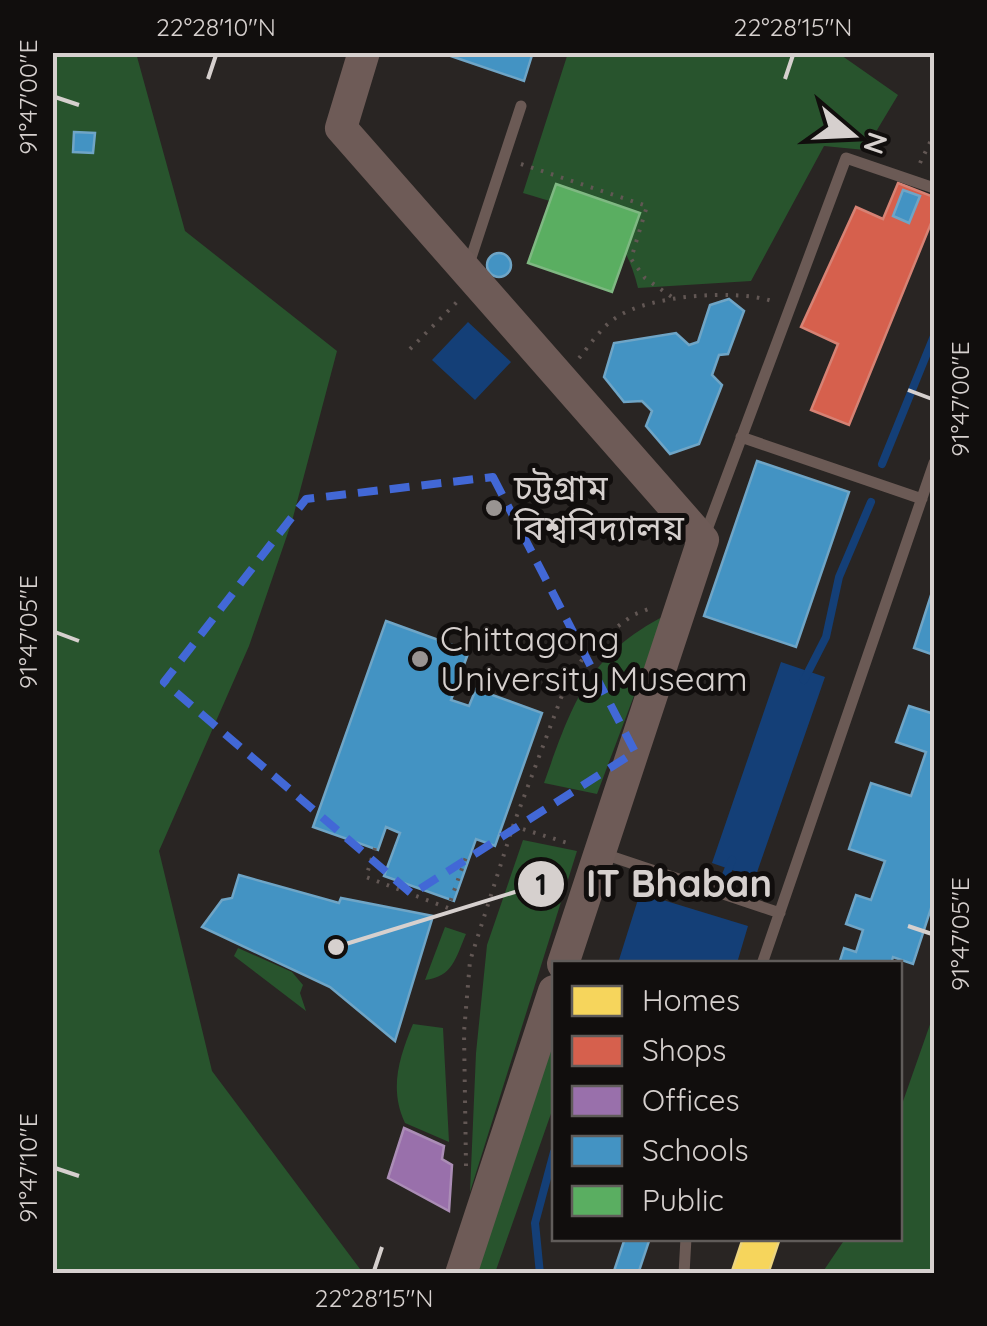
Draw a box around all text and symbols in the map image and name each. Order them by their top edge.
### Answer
text: 22°28'10"N [156,11,276,42]
text: 22°28'15"N [734,11,852,42]
text: 91°47'00"E [12,39,43,155]
north arrow [802,85,902,185]
text: N [856,128,896,159]
text: 91°47'00"E [944,341,975,457]
place label: চট্টগ্রাম বিশ্ববিদ্যালয় [513,465,685,549]
marker: চট্টগ্রাম বিশ্ববিদ্যালয় [483,497,505,519]
text: 91°47'05"E [12,575,43,689]
place label: Chittagong University Museam [440,616,748,700]
marker: Chittagong University Museam [409,648,431,670]
callout: IT Bhaban [516,850,792,918]
text: IT Bhaban [586,859,772,907]
text: 1 [535,865,547,903]
text: 91°47'05"E [944,877,975,991]
legend [552,961,902,1241]
text: Homes [642,981,740,1019]
text: Shops [642,1031,726,1069]
text: Offices [642,1081,740,1119]
text: 91°47'10"E [12,1113,43,1223]
text: Schools [642,1131,749,1169]
text: Public [642,1181,724,1219]
text: 22°28'15"N [315,1282,433,1313]

